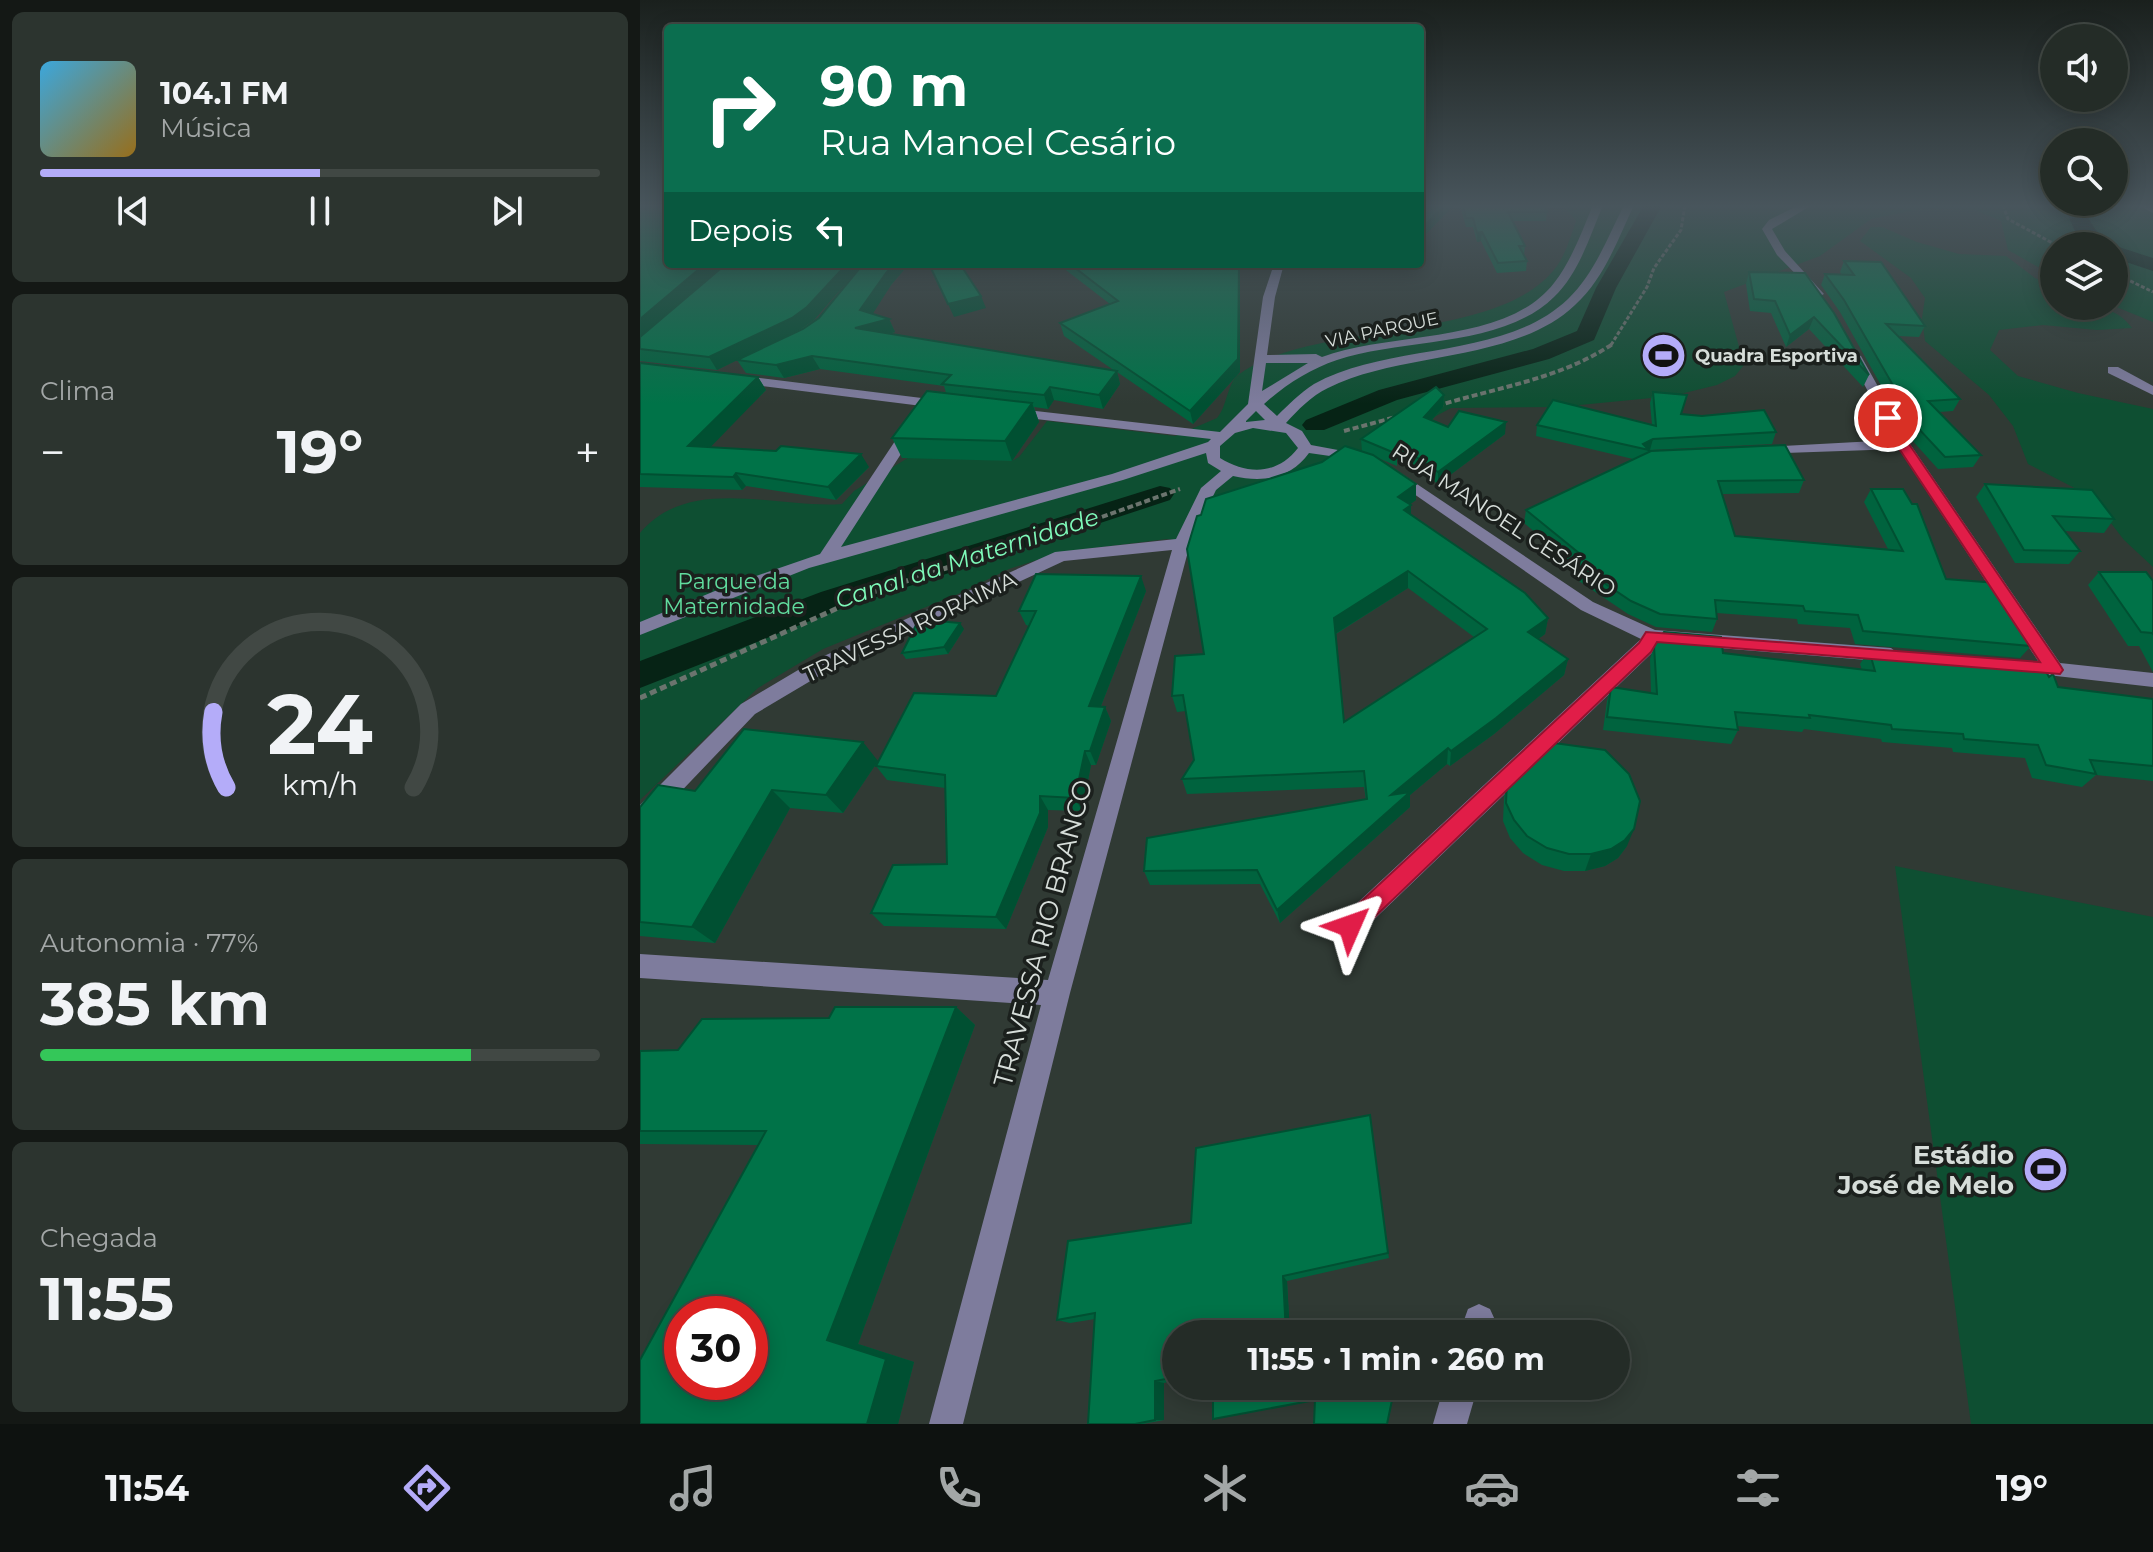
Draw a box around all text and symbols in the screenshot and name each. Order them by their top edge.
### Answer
map controls [2040,24,2128,320]
button: sound [2040,24,2128,112]
text: 90 m [820,52,968,120]
icon: right [688,56,792,160]
text: 104.1 FM [160,75,289,112]
text: Música [160,112,252,144]
text: Rua Manoel Cesário [820,120,1176,164]
button: search [2040,128,2128,216]
icon: previous [111,189,155,233]
icon: pause [298,189,342,233]
icon: next [485,189,529,233]
icon: left [809,208,853,252]
text: Depois [688,212,793,249]
button: layers [2040,232,2128,320]
street label: VIA PARQUE [1324,307,1440,353]
sports icon: Quadra Esportiva [1640,332,1688,380]
place label: Quadra Esportiva [1695,345,1858,367]
text: Clima [40,375,115,407]
pin [1854,384,1922,452]
icon: arrive [1866,396,1910,440]
text: 19° [277,415,363,488]
text: − [40,425,65,479]
text: + [575,425,600,479]
street label: RUA MANOEL CESÁRIO [1387,437,1621,603]
water label: Canal da Maternidade [832,502,1102,614]
street label: TRAVESSA RORAIMA [799,566,1021,688]
park label: Parque da Maternidade [663,568,805,620]
text: 24 [267,673,373,775]
text: km/h [282,767,358,802]
street label: TRAVESSA RIO BRANCO [987,776,1099,1090]
position arrow [1308,884,1392,968]
text: Autonomia · 77% [40,927,258,959]
text: 385 km [40,967,270,1040]
place label: Estádio José de Melo [1836,1139,2014,1201]
sports icon: Estádio José de Melo [2021,1146,2069,1194]
text: Chegada [40,1222,158,1254]
text: 11:55 [40,1262,174,1335]
speed limit sign: 30 [664,1296,768,1400]
text: 11:55 · 1 min · 260 m [1247,1341,1545,1378]
icon: directions [399,1460,455,1516]
icon: music [665,1460,721,1516]
icon: phone [931,1460,987,1516]
icon: climate [1197,1460,1253,1516]
icon: car [1464,1460,1520,1516]
icon: filters [1730,1460,1786,1516]
text: 11:54 [105,1466,189,1510]
text: 19° [1996,1466,2048,1510]

